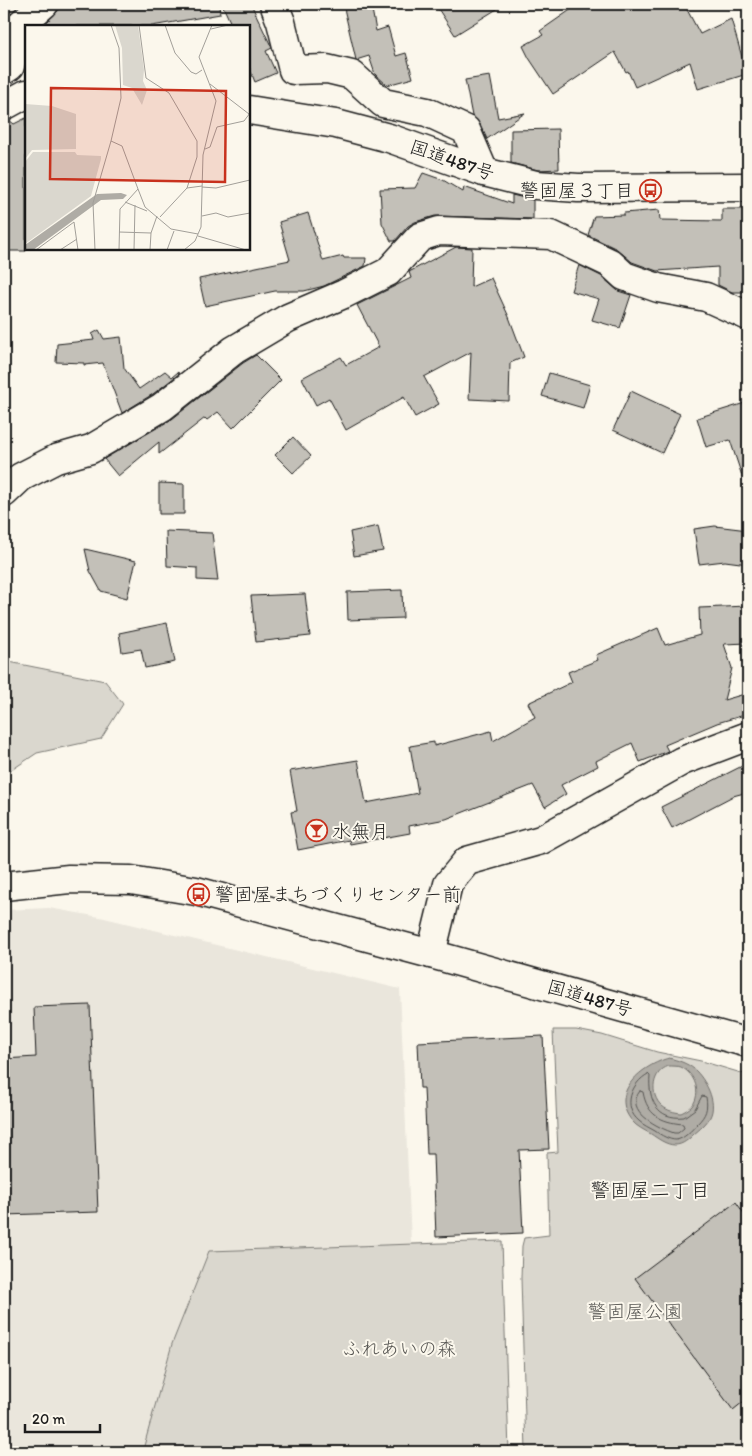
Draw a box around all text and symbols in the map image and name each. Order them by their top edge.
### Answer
inset map [25,25,250,250]
street label: 国道487号 [407,135,497,185]
bus stop icon: 警固屋３丁目 [638,178,662,202]
place label: 警固屋３丁目 [520,179,634,202]
bar icon: 水無月 [304,819,328,843]
place label: 水無月 [332,820,389,843]
bus stop icon: 警固屋まちづくりセンター前 [187,882,211,906]
place label: 警固屋まちづくりセンター前 [215,883,461,906]
street label: 国道487号 [544,975,636,1021]
district label: 警固屋二丁目 [590,1178,710,1202]
park label: 警固屋公園 [587,1300,683,1323]
park label: ふれあいの森 [342,1337,456,1360]
scale bar [25,1401,100,1433]
text: 20 m [32,1410,66,1428]

